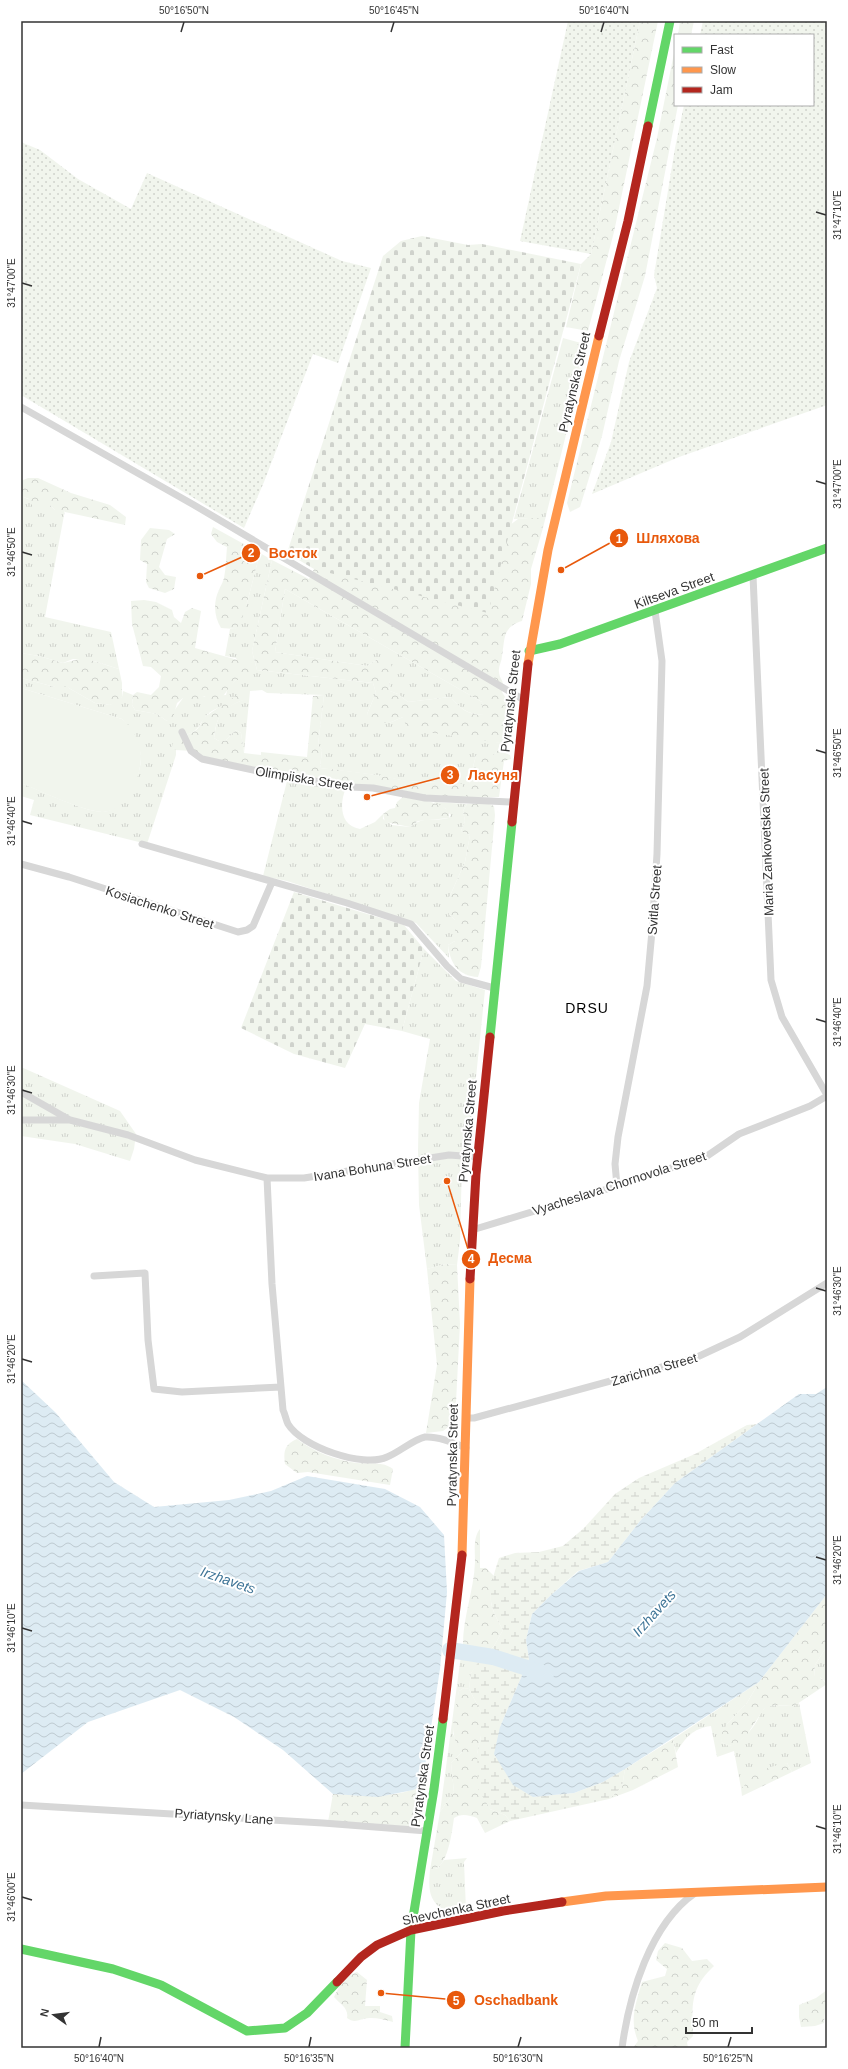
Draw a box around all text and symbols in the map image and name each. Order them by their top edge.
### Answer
text: 50°16'50"N [159,5,209,16]
text: 50°16'45"N [369,5,419,16]
text: 50°16'40"N [579,5,629,16]
legend [674,34,814,106]
text: Fast [710,43,734,57]
text: Slow [710,63,736,77]
text: Jam [710,83,733,97]
text: 31°47'10"E [832,190,843,240]
text: 31°47'00"E [6,258,17,308]
street label: Pyratynska Street [556,330,593,434]
text: 31°47'00"E [832,459,843,509]
callout: Шляхова [609,525,708,551]
text: 31°46'50"E [6,527,17,577]
text: Шляхова [636,530,700,546]
text: 1 [616,532,623,546]
callout: Восток [241,540,325,566]
text: Восток [269,545,318,561]
text: 2 [248,546,255,560]
street label: Kiltseva Street [632,569,716,612]
street label: Pyratynska Street [498,649,523,753]
text: 31°46'50"E [832,728,843,778]
callout: Ласуня [440,762,526,788]
street label: Olimpiiska Street [254,763,354,794]
text: Ласуня [468,767,518,783]
street label: Maria Zankovetska Street [756,767,777,916]
text: 3 [447,768,454,782]
text: 31°46'40"E [6,796,17,846]
street label: Svitla Street [645,864,664,936]
street label: Kosiachenko Street [104,883,216,932]
text: 31°46'40"E [832,997,843,1047]
district label: DRSU [565,1000,609,1016]
text: 31°46'30"E [6,1065,17,1115]
street label: Pyratynska Street [456,1079,479,1183]
street label: Vyacheslava Chornovola Street [530,1148,708,1219]
street label: Ivana Bohuna Street [312,1151,432,1184]
callout: Десма [461,1246,540,1272]
text: Десма [488,1250,532,1266]
text: 4 [468,1252,475,1266]
text: 31°46'30"E [832,1266,843,1316]
text: 31°46'20"E [6,1334,17,1384]
street label: Zarichna Street [609,1350,699,1389]
street label: Pyratynska Street [444,1403,461,1506]
text: 31°46'20"E [832,1535,843,1585]
water label: Irzhavets [199,1563,257,1597]
water label: Irzhavets [629,1587,679,1639]
text: 31°46'10"E [6,1603,17,1653]
street label: Pyratynska Street [408,1724,437,1828]
text: 31°46'10"E [832,1804,843,1854]
street label: Pyriatynsky Lane [174,1806,274,1827]
text: 31°46'00"E [6,1872,17,1922]
street label: Shevchenka Street [401,1891,512,1928]
callout: Oschadbank [446,1987,567,2013]
text: Oschadbank [474,1992,558,2008]
text: 5 [453,1994,460,2008]
north arrow [34,1995,74,2035]
text: N [38,2007,51,2018]
scale bar [686,2009,752,2035]
text: 50 m [692,2016,719,2030]
text: 50°16'40"N [74,2053,124,2064]
text: 50°16'35"N [284,2053,334,2064]
text: 50°16'30"N [493,2053,543,2064]
text: 50°16'25"N [703,2053,753,2064]

